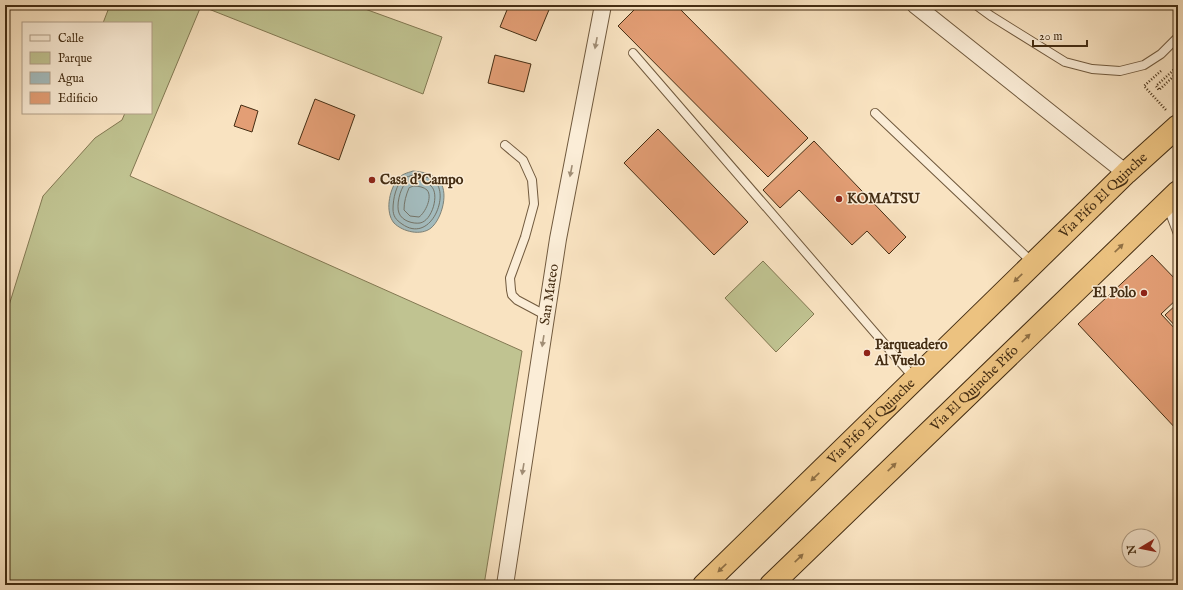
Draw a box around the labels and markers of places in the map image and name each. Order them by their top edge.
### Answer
place label: Casa d'Campo [380,171,464,189]
marker: Casa d'Campo [367,175,377,185]
place label: KOMATSU [847,190,921,208]
marker: KOMATSU [834,194,844,204]
place label: El Polo [1093,284,1136,302]
marker: El Polo [1139,288,1149,298]
place label: Parqueadero Al Vuelo [874,336,948,370]
marker: Parqueadero Al Vuelo [862,348,872,358]

